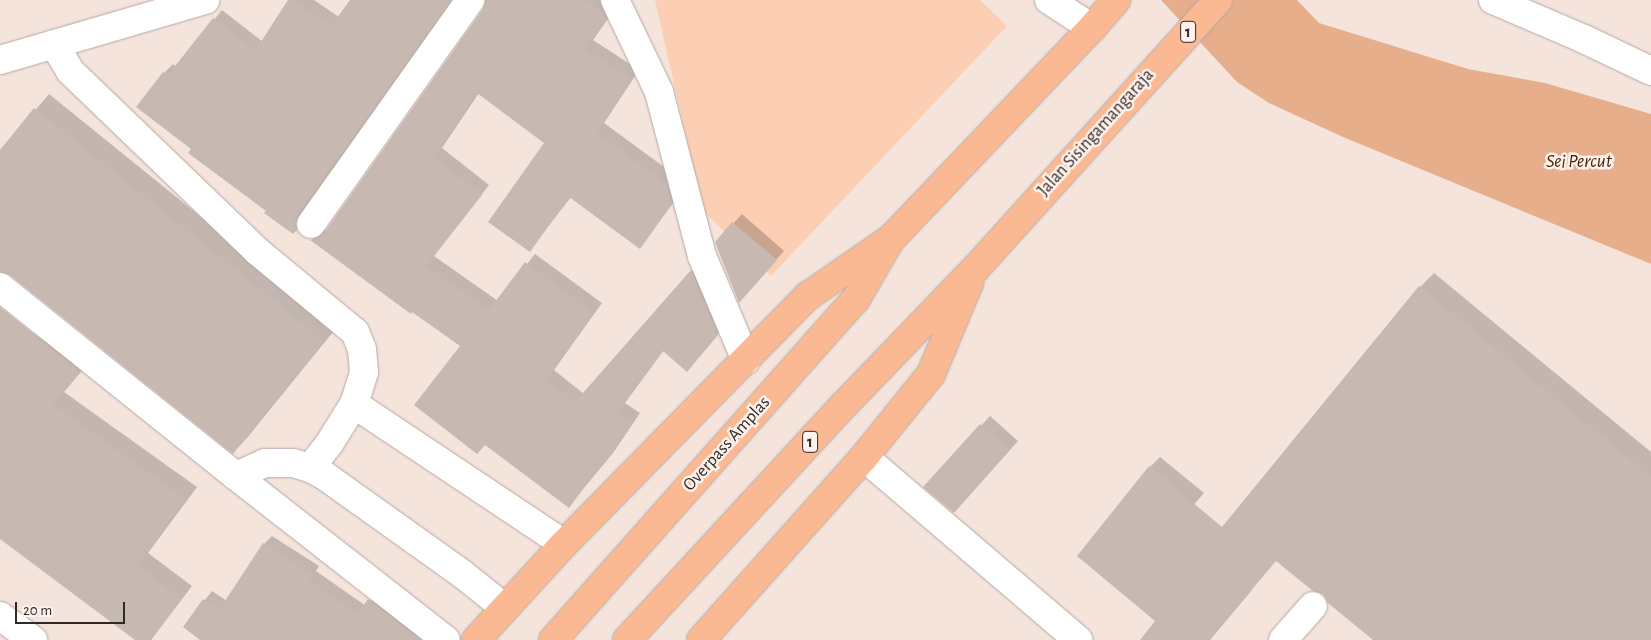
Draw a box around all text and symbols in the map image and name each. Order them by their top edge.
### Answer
road number: 1 [1179,18,1197,46]
street label: Jalan Sisingamangaraja [1033,65,1159,201]
water label: Sei Percut [1546,151,1612,173]
street label: Overpass Amplas [679,392,775,496]
road number: 1 [801,428,819,456]
scale bar [18,592,128,624]
text: 20 m [23,603,52,618]

